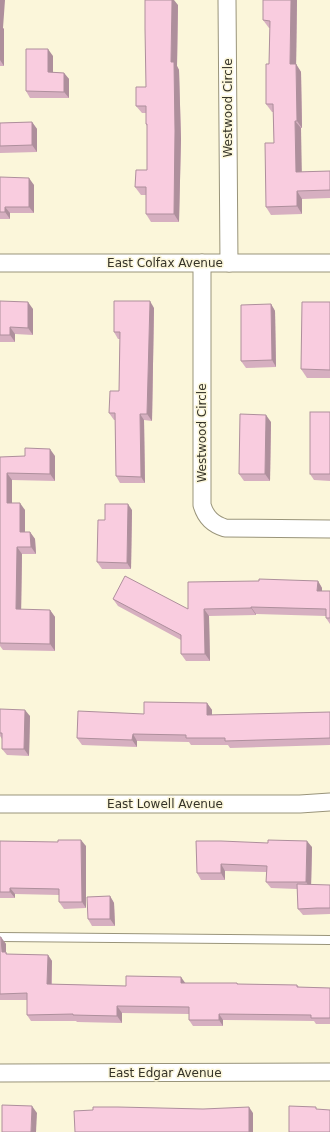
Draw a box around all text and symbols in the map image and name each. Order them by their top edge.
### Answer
street label: Westwood Circle [221,58,235,158]
street label: East Colfax Avenue [107,256,223,270]
street label: Westwood Circle [195,383,209,483]
street label: East Lowell Avenue [107,797,223,811]
street label: East Edgar Avenue [108,1066,222,1080]

